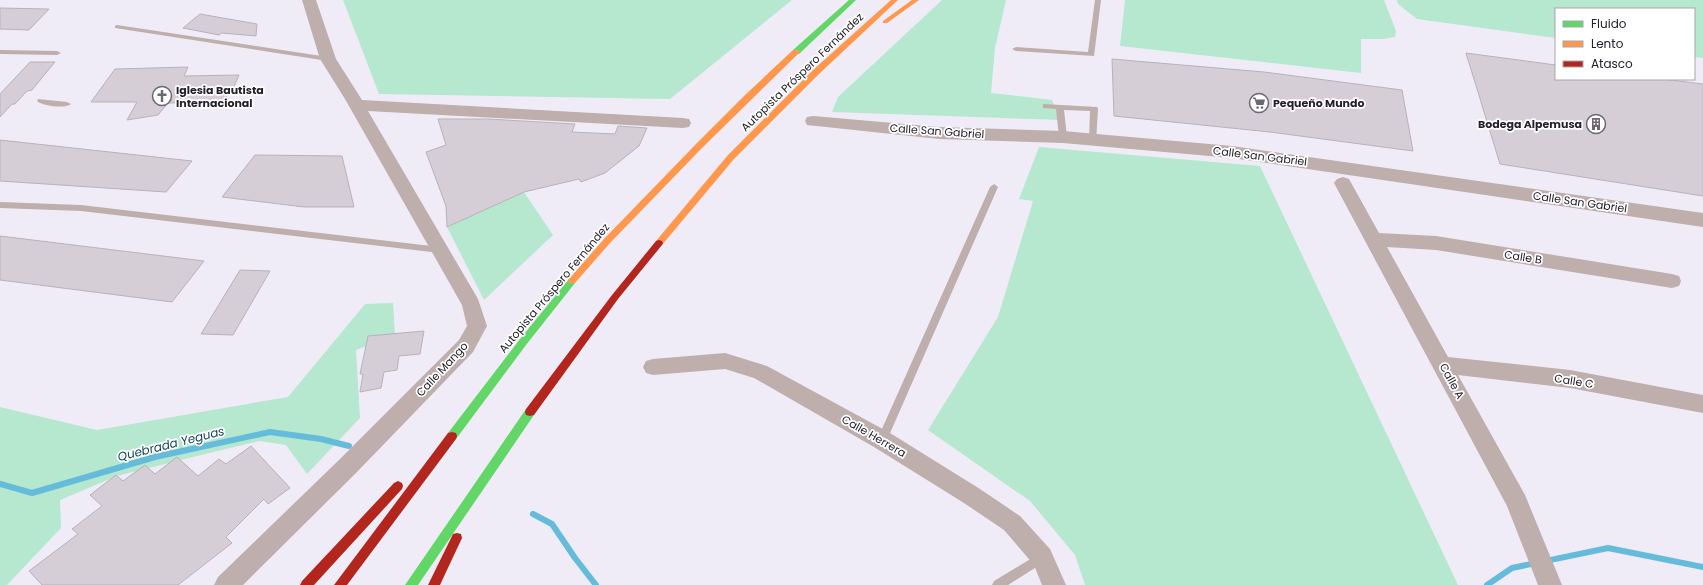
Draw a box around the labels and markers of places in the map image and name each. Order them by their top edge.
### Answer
place label: Iglesia Bautista Internacional [176,82,264,111]
church icon: Iglesia Bautista Internacional [151,85,173,107]
supermarket icon: Pequeño Mundo [1248,92,1270,114]
place label: Pequeño Mundo [1273,95,1364,111]
building icon: Bodega Alpemusa [1585,113,1607,135]
place label: Bodega Alpemusa [1478,116,1582,132]

